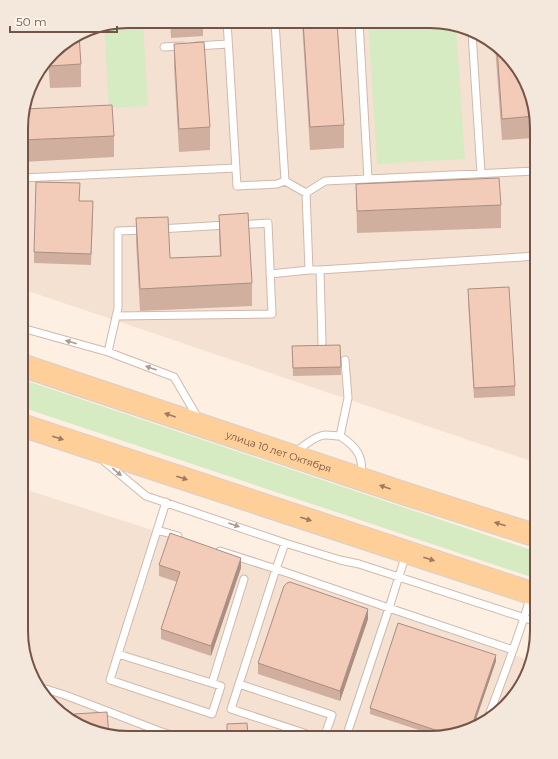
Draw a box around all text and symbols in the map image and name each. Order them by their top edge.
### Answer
scale bar [10,8,117,34]
text: 50 m [16,14,47,29]
one-way arrow [64,339,76,345]
one-way arrow [144,365,156,371]
one-way arrow [164,412,176,418]
street label: улица 10 лет Октября [223,428,333,476]
one-way arrow [53,435,65,441]
one-way arrow [112,467,122,476]
one-way arrow [176,475,188,481]
one-way arrow [379,484,391,490]
one-way arrow [300,516,312,522]
one-way arrow [493,521,505,527]
one-way arrow [228,523,240,529]
one-way arrow [423,556,435,562]

